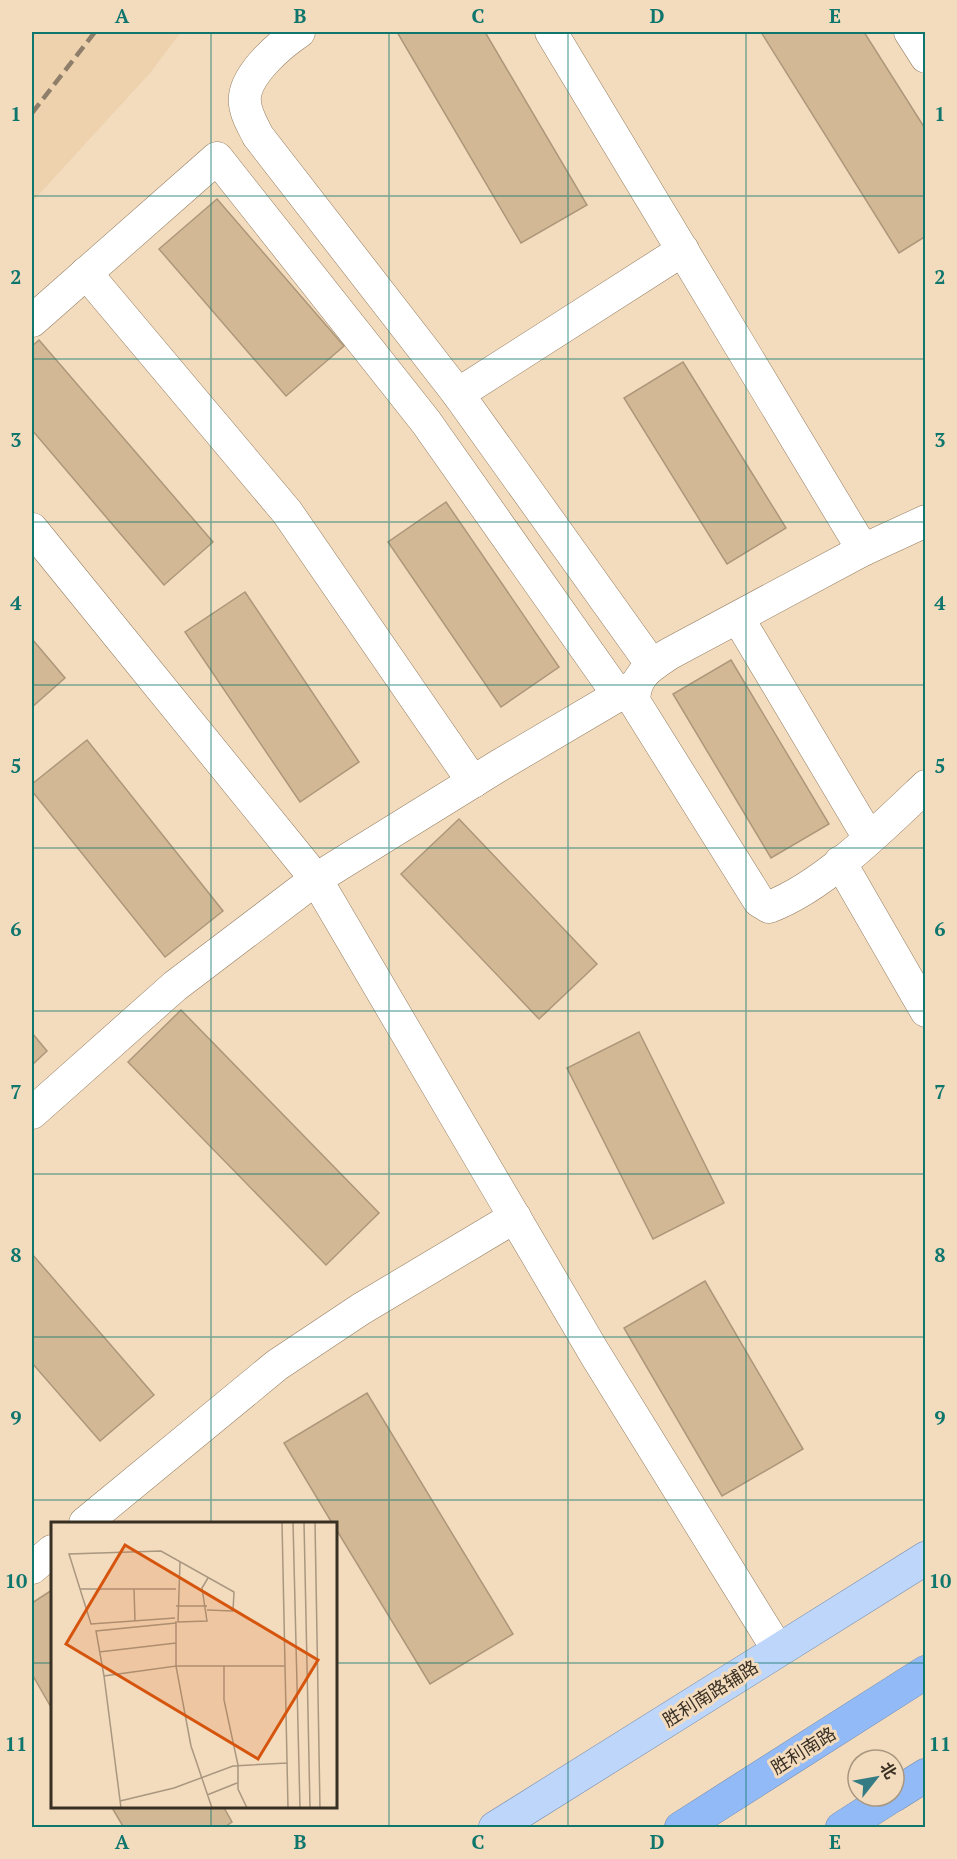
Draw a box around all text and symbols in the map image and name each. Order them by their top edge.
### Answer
text: A [115,2,130,29]
text: B [294,2,307,29]
text: C [471,2,485,29]
text: D [650,2,664,29]
text: E [829,2,841,29]
text: 1 [10,100,22,127]
text: 1 [934,100,946,127]
text: 2 [10,263,22,290]
text: 2 [934,263,946,290]
text: 3 [10,426,22,453]
text: 3 [934,426,946,453]
text: 4 [10,589,22,616]
text: 4 [934,589,946,616]
text: 5 [10,752,22,779]
text: 5 [934,752,946,779]
text: 6 [10,915,22,942]
text: 6 [934,915,946,942]
text: 7 [10,1078,22,1105]
text: 7 [934,1078,946,1105]
text: 8 [10,1241,22,1268]
text: 8 [934,1241,946,1268]
text: 9 [10,1404,22,1431]
text: 9 [934,1404,946,1431]
inset map [51,1522,338,1808]
text: 10 [5,1567,27,1594]
text: 10 [929,1567,951,1594]
street label: 胜利南路辅路 [658,1654,762,1732]
street label: 胜利南路 [766,1721,840,1779]
text: 11 [5,1730,27,1757]
text: 11 [929,1730,951,1757]
north arrow [846,1748,906,1808]
text: 北 [875,1758,902,1783]
text: A [115,1828,130,1855]
text: B [294,1828,307,1855]
text: C [471,1828,485,1855]
text: D [650,1828,664,1855]
text: E [829,1828,841,1855]

